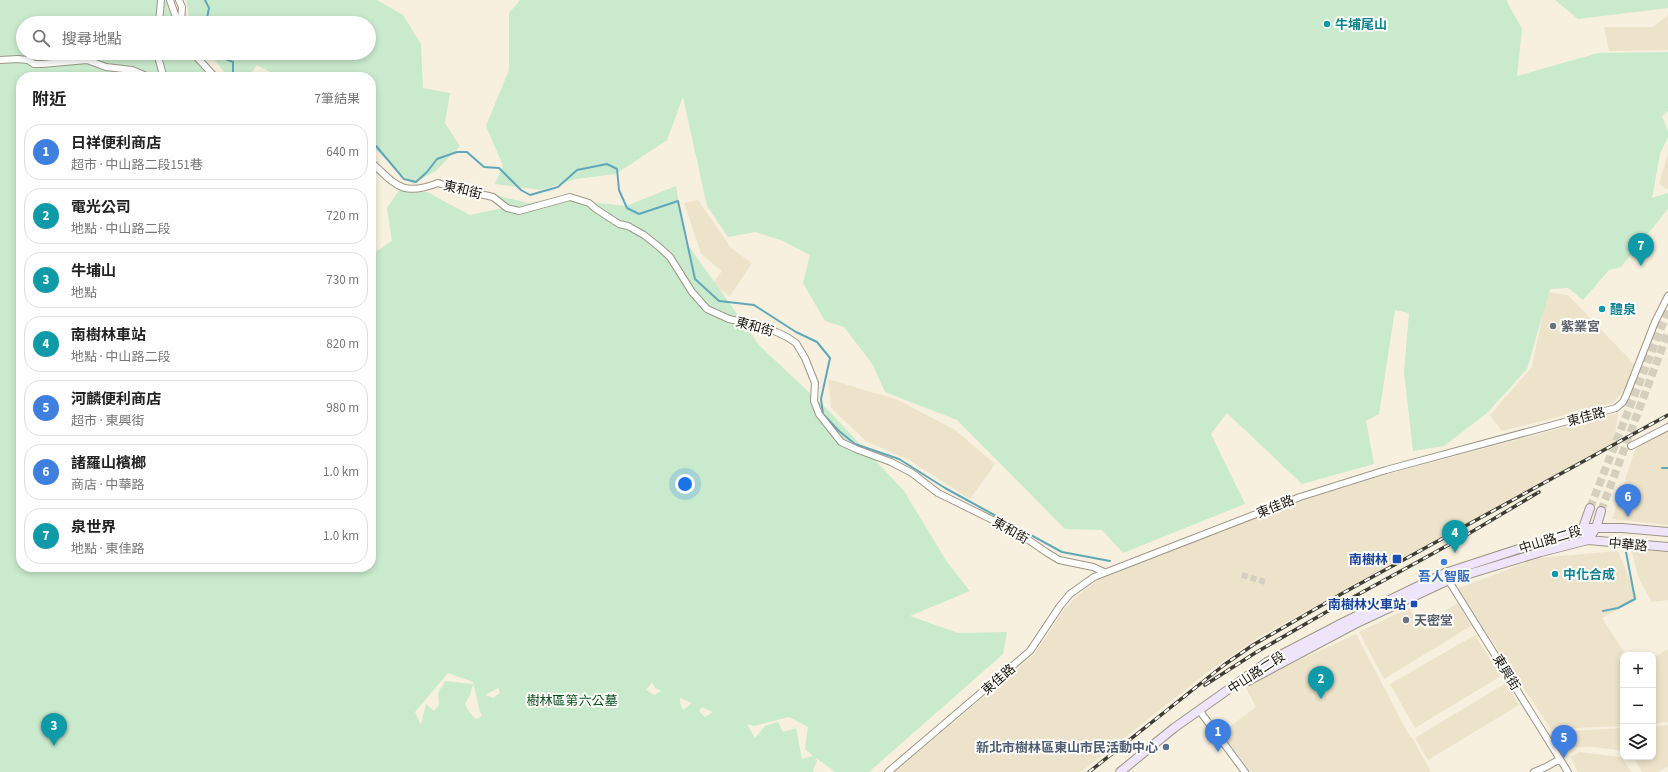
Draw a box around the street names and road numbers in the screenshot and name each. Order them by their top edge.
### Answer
street label: 東和街 [442,177,484,203]
street label: 東和街 [733,313,776,341]
street label: 東佳路 [1565,403,1607,431]
street label: 東佳路 [1254,491,1297,523]
street label: 東和街 [989,513,1032,548]
street label: 中山路二段 [1517,522,1584,558]
street label: 中華路 [1608,534,1648,556]
street label: 中山路二段 [1224,648,1289,698]
street label: 東興街 [1488,651,1524,694]
street label: 東佳路 [978,660,1019,699]

